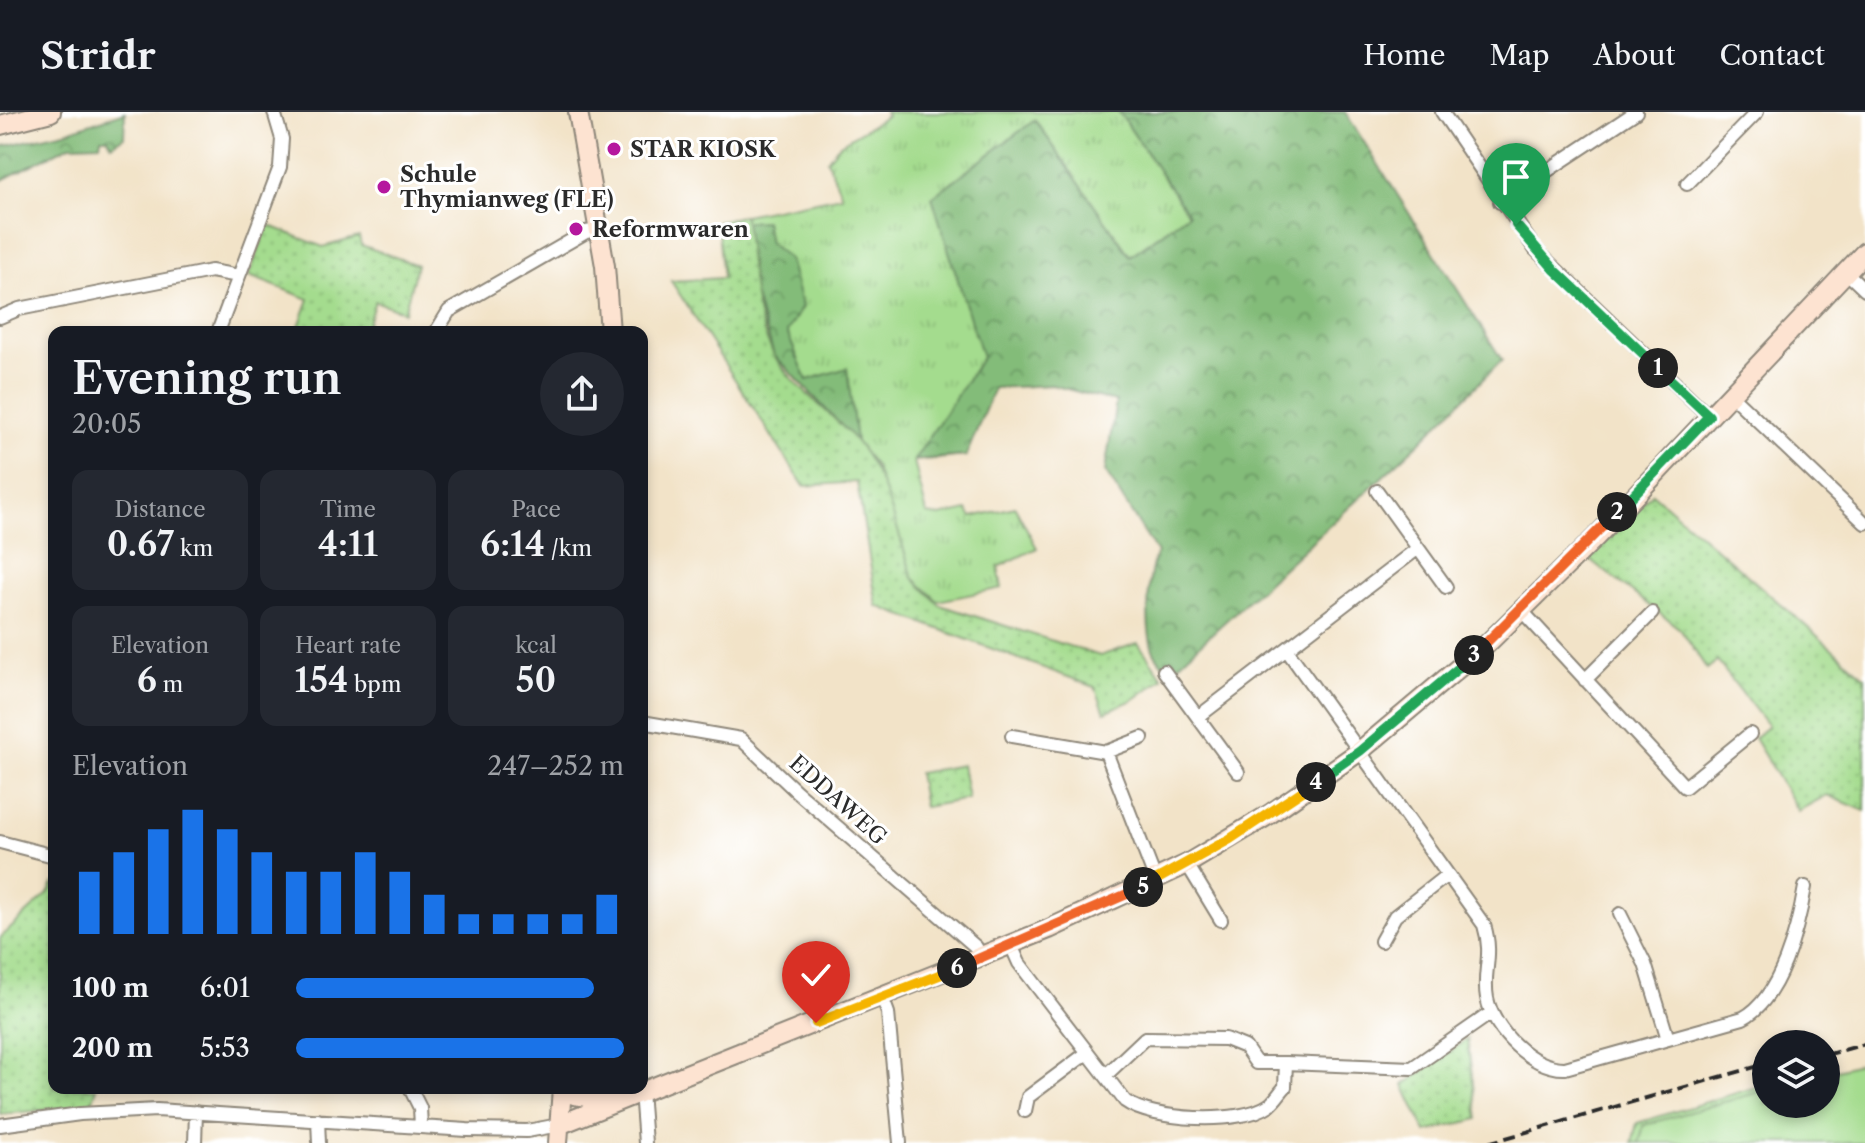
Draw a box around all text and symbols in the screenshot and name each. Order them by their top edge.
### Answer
text: Stridr [40,32,156,79]
text: Home [1363,38,1445,72]
text: Map [1489,38,1549,72]
text: About [1593,38,1675,72]
text: Contact [1719,38,1825,72]
place label: STAR KIOSK [630,136,777,163]
marker: STAR KIOSK [605,140,623,158]
pin [1482,143,1550,225]
icon: arrive [1494,155,1538,199]
place label: Schule Thymianweg (FLE) [400,161,614,213]
marker: Schule Thymianweg (FLE) [375,178,393,196]
place label: Reformwaren [592,216,749,243]
marker: Reformwaren [567,220,585,238]
pin: 1 [1638,348,1678,388]
text: Evening run [72,351,342,405]
button: share [540,352,624,436]
text: 1 [1653,354,1663,381]
text: 20:05 [72,408,141,440]
pin: 2 [1597,492,1637,532]
text: Distance [114,496,206,523]
text: Time [320,496,376,523]
text: Pace [511,496,561,523]
text: 2 [1611,498,1624,525]
text: 0.67 [107,523,174,565]
text: 4:11 [318,523,378,565]
text: 6:14 [480,523,545,565]
text: km [174,535,213,562]
text: /km [545,535,592,562]
text: Elevation [111,632,209,659]
text: Heart rate [295,632,401,659]
text: kcal [515,632,557,659]
pin: 3 [1454,635,1494,675]
text: 3 [1468,641,1480,668]
text: 6 [137,659,157,701]
text: 154 [295,659,348,701]
text: 50 [516,659,556,701]
text: m [157,671,183,698]
text: bpm [348,671,401,698]
street label: EDDAWEG [784,749,892,851]
text: Elevation [72,750,188,782]
text: 247–252 m [487,750,624,782]
pin: 4 [1296,762,1336,802]
text: 4 [1309,768,1323,795]
pin: 5 [1123,867,1163,907]
text: 5 [1137,873,1149,900]
pin [782,941,850,1023]
pin: 6 [937,948,977,988]
icon: check [794,953,838,997]
text: 6 [950,954,964,981]
text: 100 m [72,972,149,1004]
text: 6:01 [200,972,250,1004]
map controls [1752,1030,1840,1118]
button: layers [1752,1030,1840,1118]
text: 200 m [72,1032,153,1064]
text: 5:53 [200,1032,250,1064]

